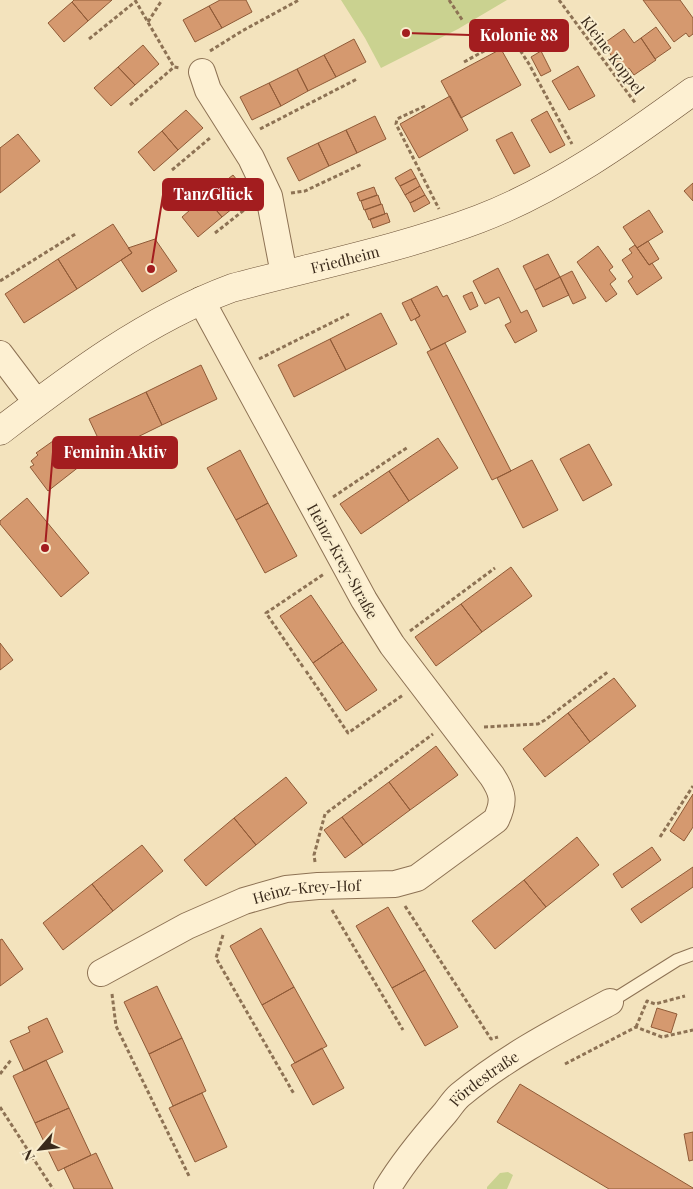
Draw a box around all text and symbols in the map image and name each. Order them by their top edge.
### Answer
street label: Kleine Koppel [577,12,649,98]
callout: Kolonie 88 [470,20,568,51]
text: Kolonie 88 [480,24,558,45]
callout: TanzGlück [163,179,263,210]
text: TanzGlück [173,183,253,204]
street label: Friedheim [308,241,382,278]
callout: Feminin Aktiv [53,437,177,468]
text: Feminin Aktiv [63,441,167,462]
street label: Heinz-Krey-Straße [303,500,383,622]
street label: Heinz-Krey-Hof [250,875,362,908]
street label: Fördestraße [444,1046,522,1110]
north arrow [15,1124,65,1174]
text: N [17,1146,39,1164]

